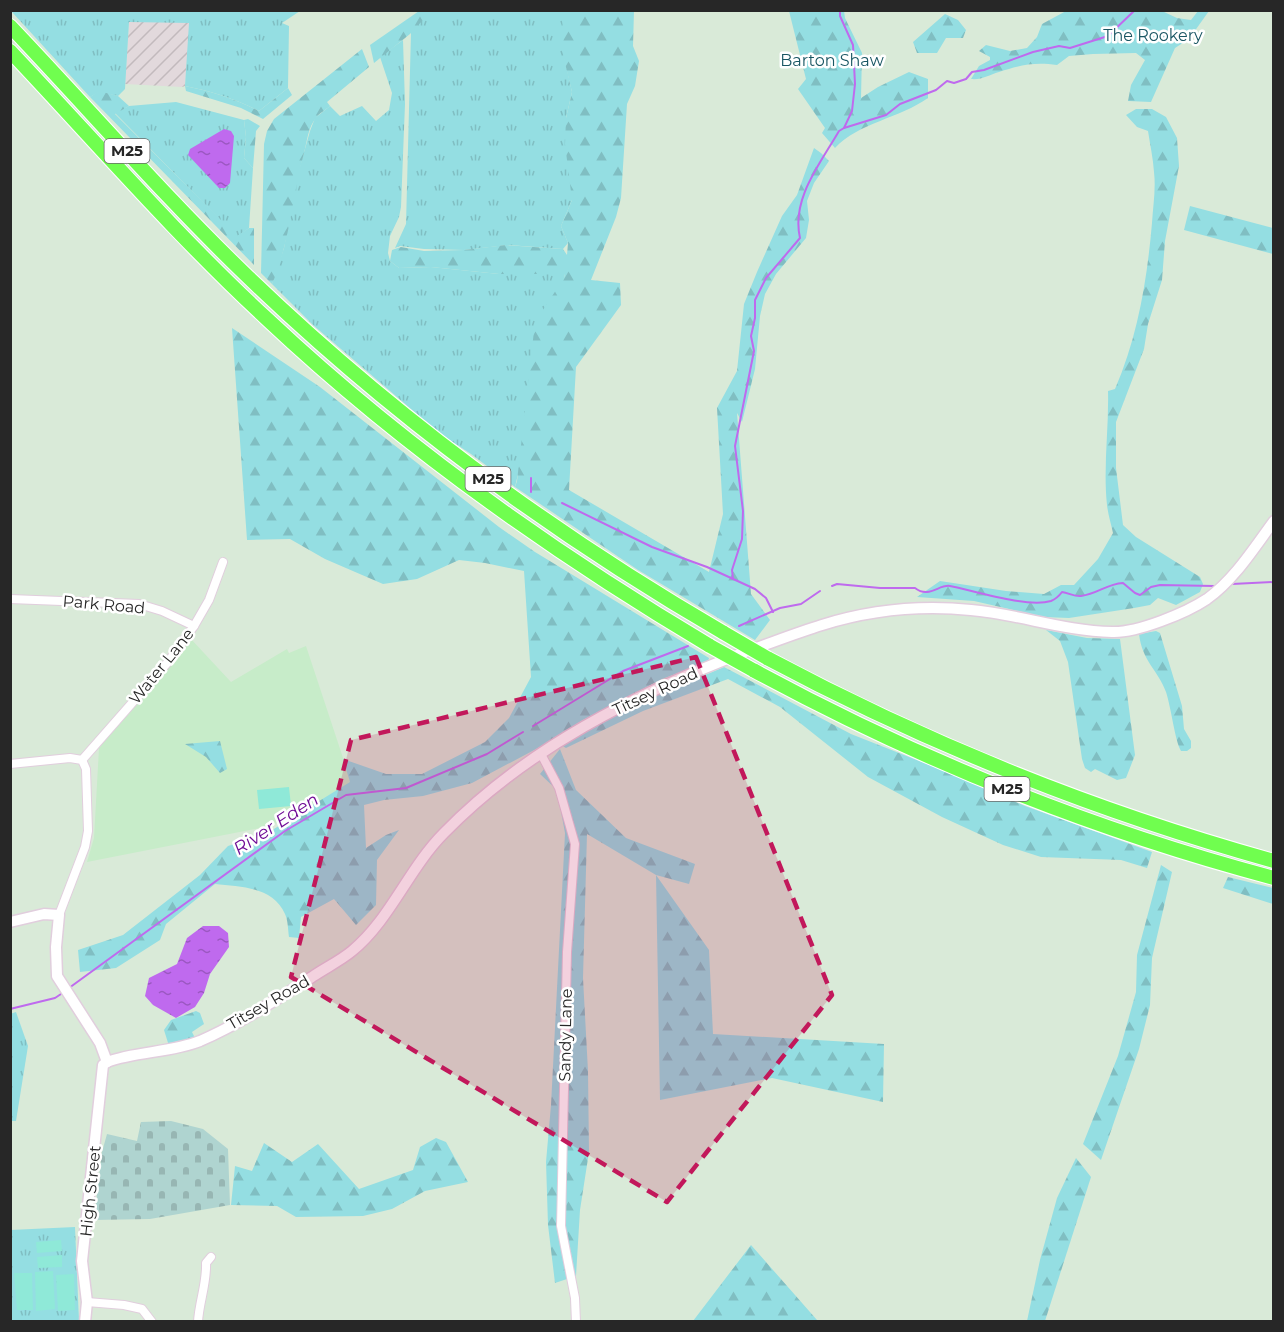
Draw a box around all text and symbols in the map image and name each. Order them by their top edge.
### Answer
park label: The Rookery [1103,26,1203,45]
park label: Barton Shaw [780,51,884,70]
road number: M25 [104,139,150,163]
road number: M25 [466,467,510,491]
street label: Park Road [62,591,146,618]
street label: Water Lane [125,625,198,708]
street label: Titsey Road [610,663,701,719]
road number: M25 [984,777,1030,801]
water label: River Eden [229,788,323,860]
street label: Titsey Road [224,971,313,1034]
street label: Sandy Lane [555,988,576,1082]
street label: High Street [76,1144,105,1238]

